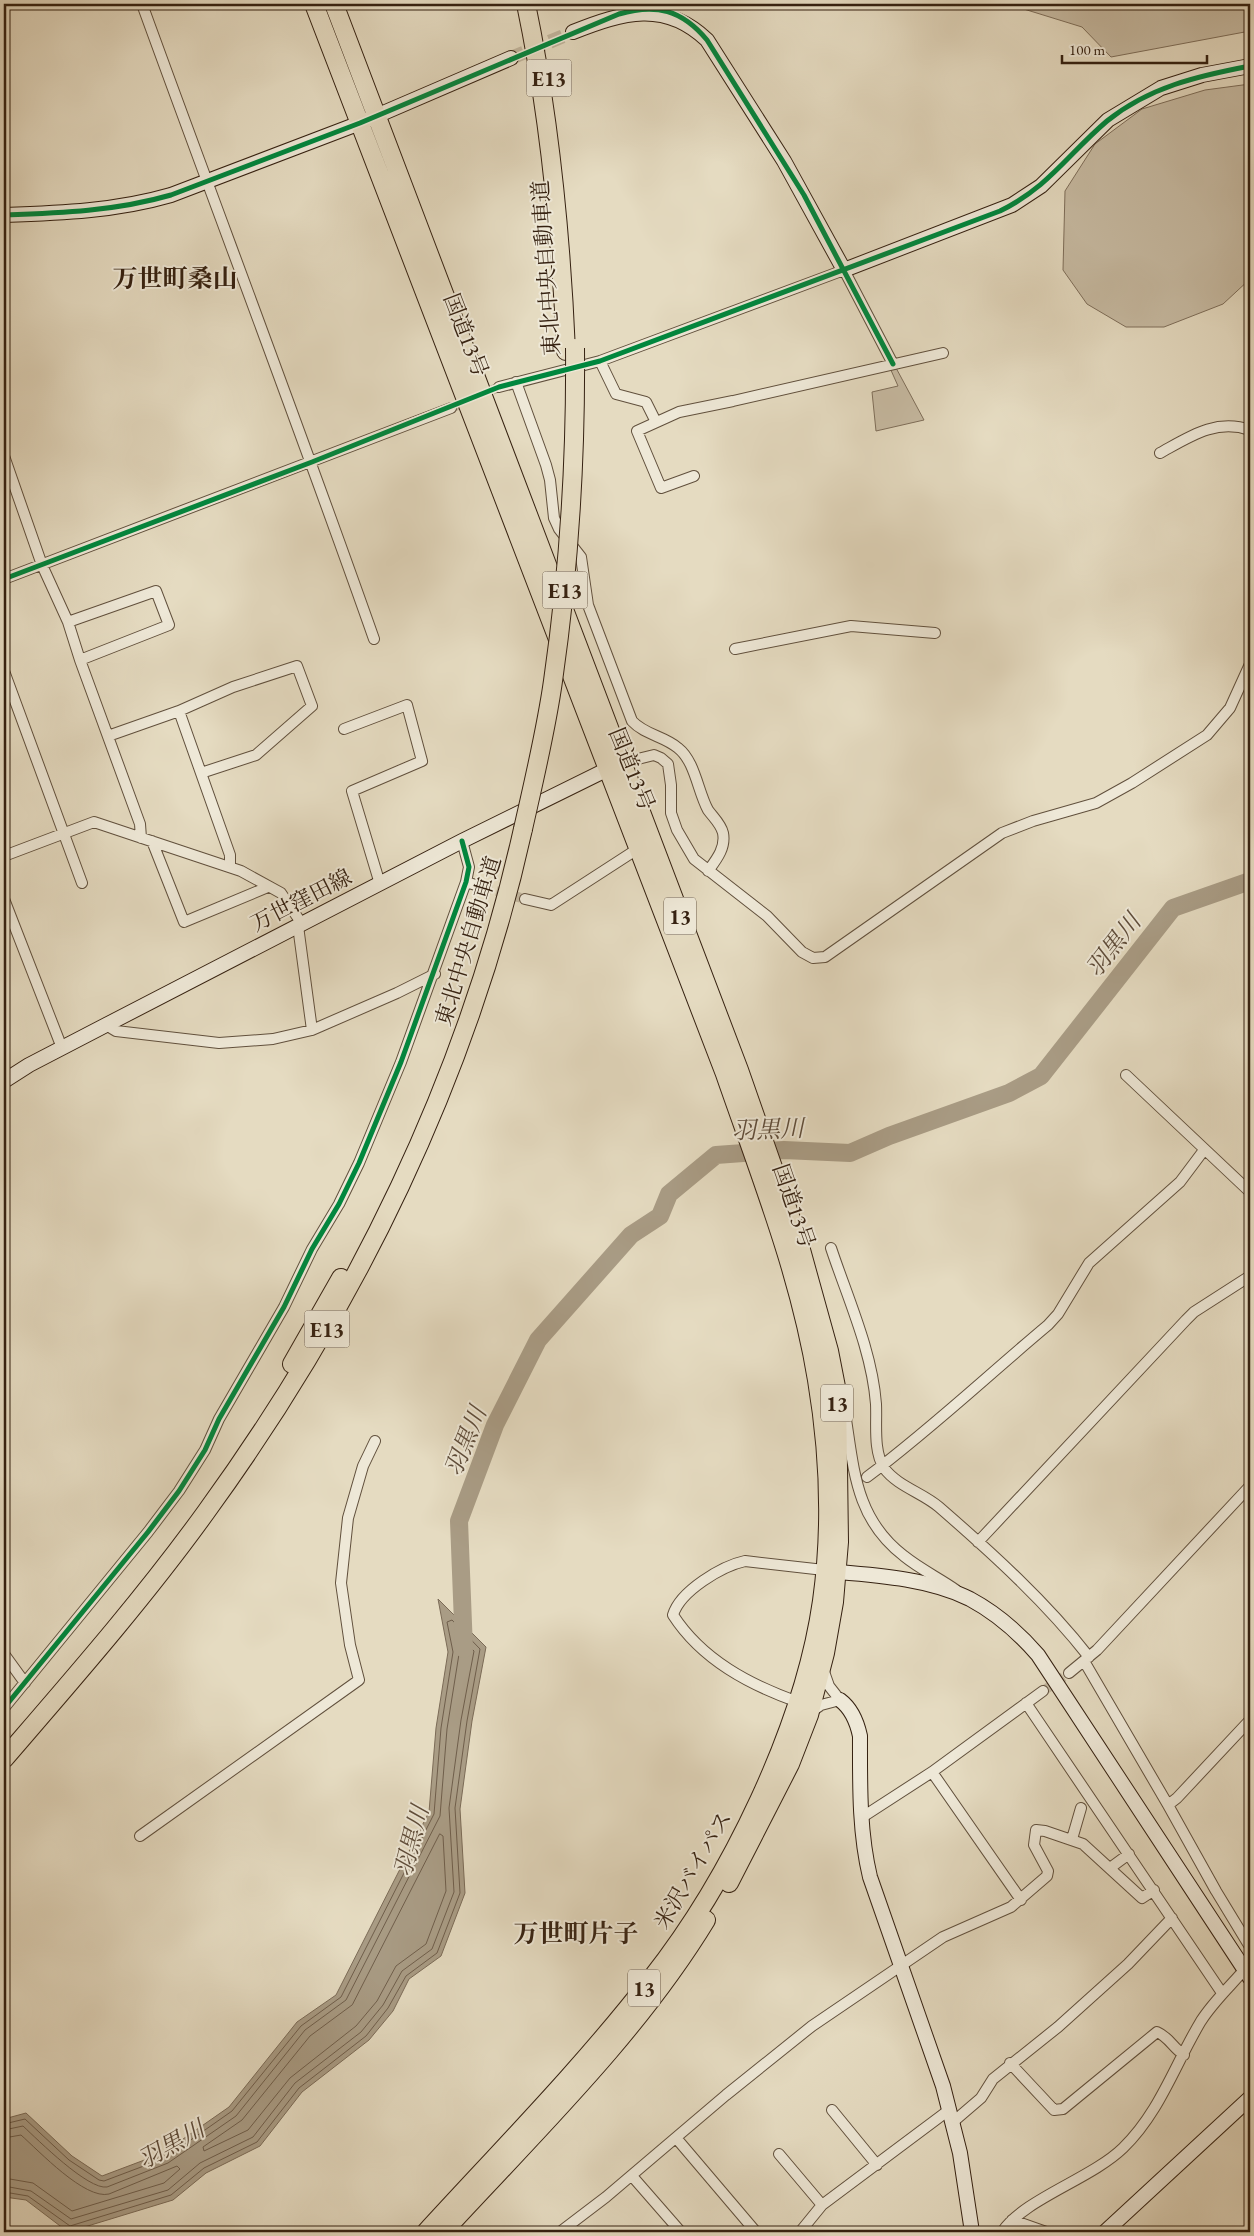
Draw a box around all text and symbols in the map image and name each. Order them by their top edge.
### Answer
scale bar [1062,32,1206,64]
text: 100 m [1069,40,1106,59]
road number: E13 [526,59,572,96]
street label: 東北中央自動車道 [525,179,567,357]
district label: 万世町桑山 [112,262,238,294]
street label: 国道13号 [437,289,495,381]
road number: E13 [542,572,588,608]
street label: 国道13号 [602,723,662,815]
street label: 東北中央自動車道 [428,853,508,1029]
street label: 万世窪田線 [245,862,357,938]
road number: 13 [664,898,696,934]
water label: 羽黒川 [1079,905,1149,983]
water label: 羽黒川 [731,1112,808,1146]
street label: 国道13号 [766,1160,822,1252]
road number: E13 [304,1310,350,1348]
road number: 13 [821,1385,853,1422]
water label: 羽黒川 [437,1399,494,1480]
water label: 羽黒川 [387,1799,436,1880]
street label: 米沢バイパス [648,1806,738,1934]
district label: 万世町片子 [513,1917,639,1949]
road number: 13 [628,1970,660,2006]
water label: 羽黒川 [132,2112,213,2175]

